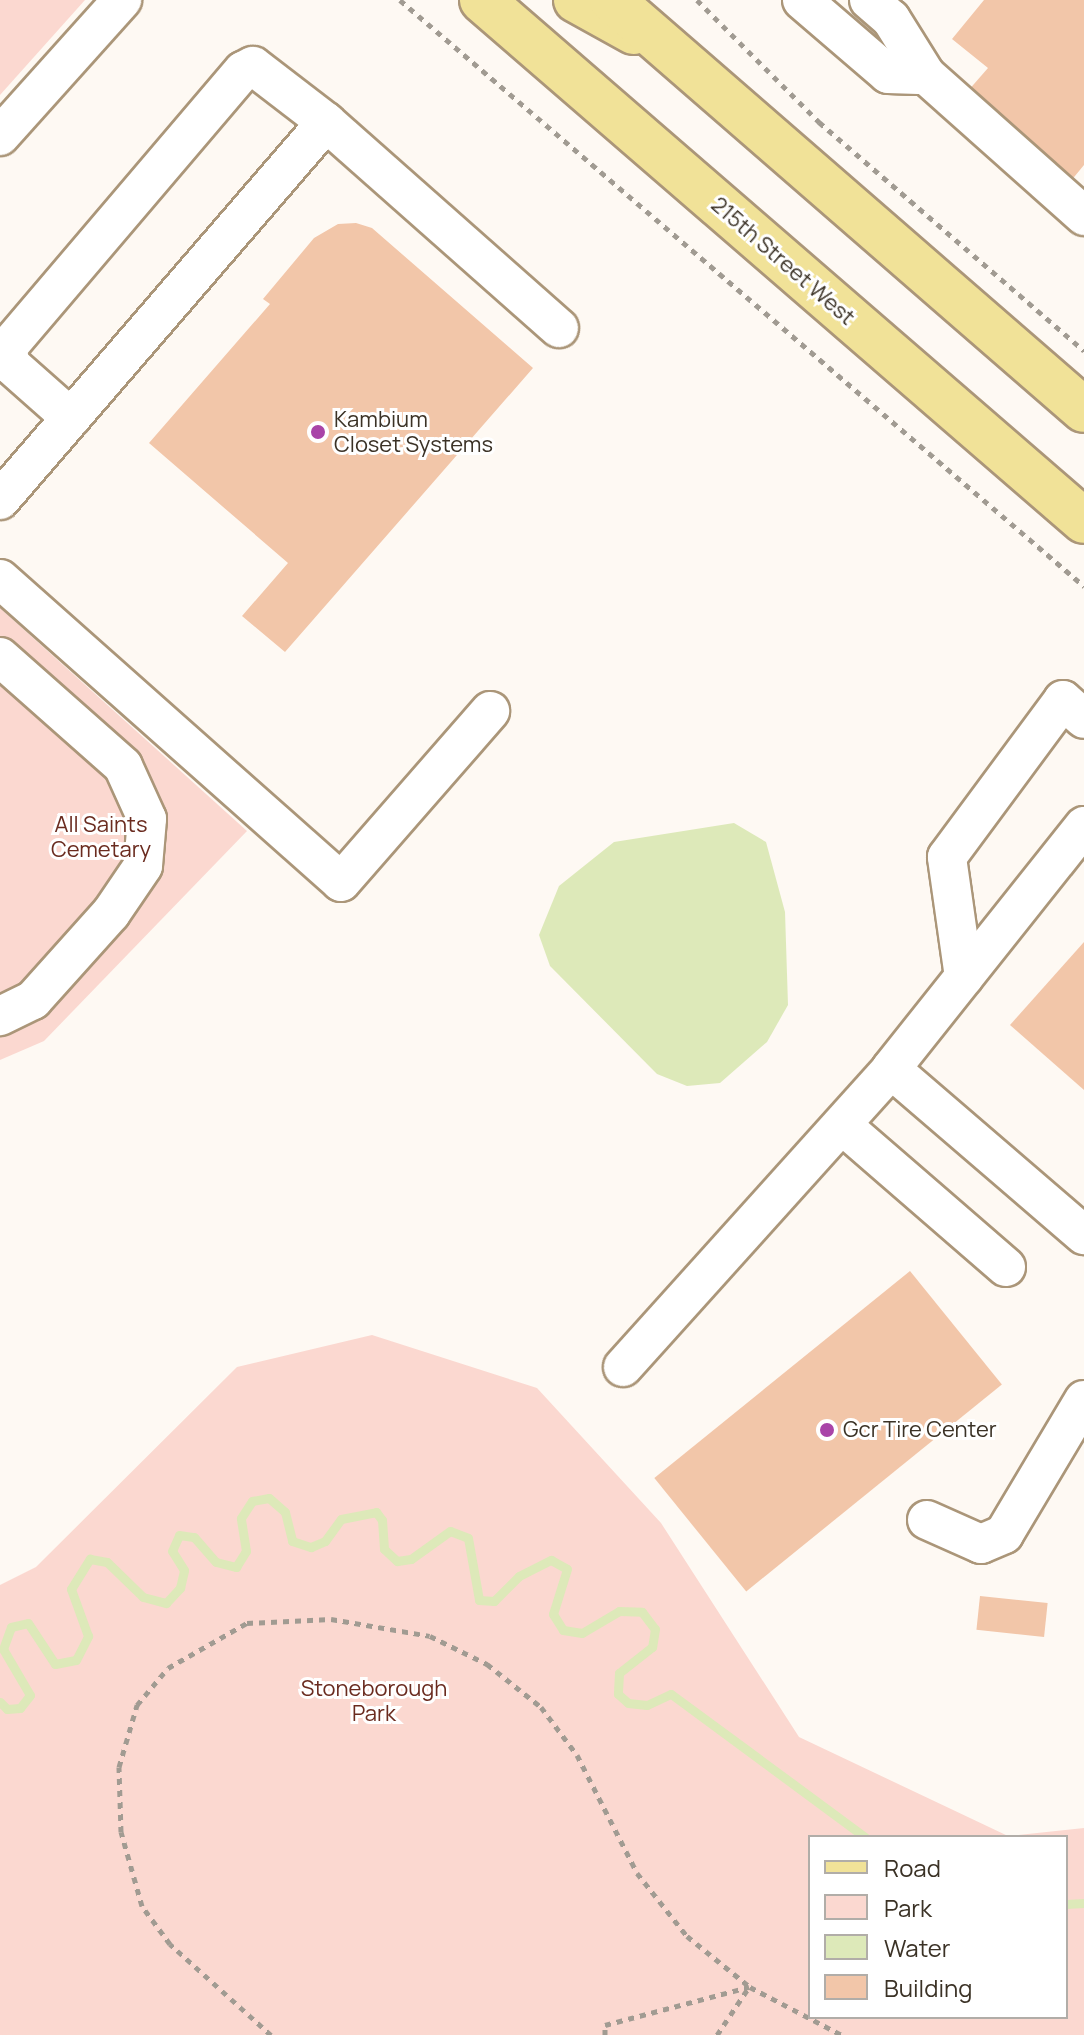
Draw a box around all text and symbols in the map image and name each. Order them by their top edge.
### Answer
street label: 215th Street West [706,191,860,331]
place label: Kambium Closet Systems [334,406,493,458]
marker: Kambium Closet Systems [309,423,327,441]
park label: All Saints Cemetary [51,811,151,862]
place label: Gcr Tire Center [843,1417,997,1443]
marker: Gcr Tire Center [818,1421,836,1439]
park label: Stoneborough Park [301,1675,447,1726]
legend [808,1835,1068,2019]
text: Road [884,1851,941,1884]
text: Park [884,1891,932,1924]
text: Water [884,1931,951,1964]
text: Building [884,1971,972,2004]

